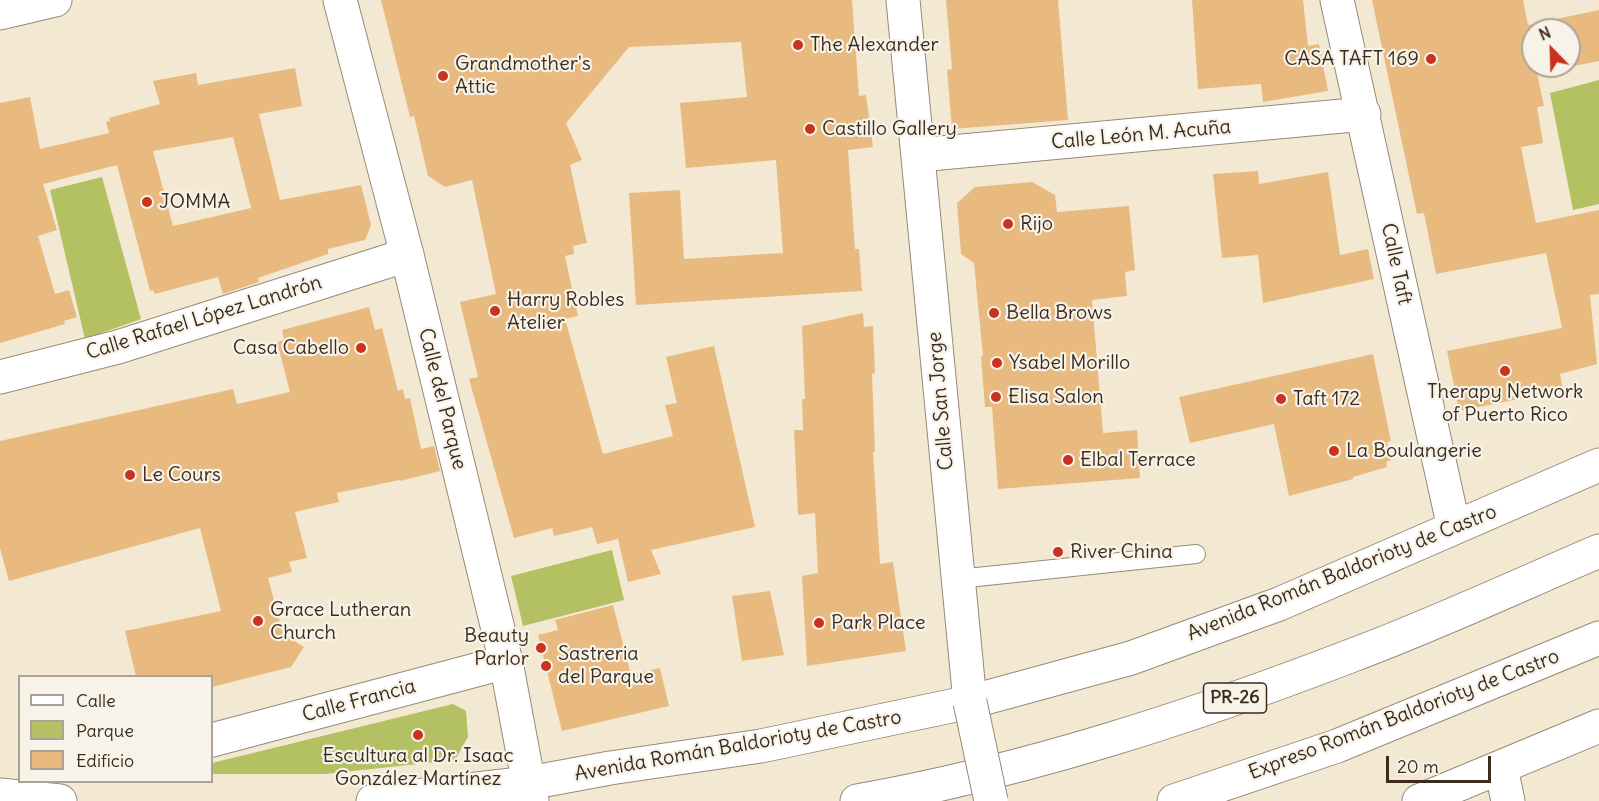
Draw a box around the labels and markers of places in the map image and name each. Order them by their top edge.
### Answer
place label: The Alexander [810,33,939,57]
marker: The Alexander [791,38,805,52]
place label: CASA TAFT 169 [1284,47,1419,71]
place label: Grandmother's Attic [455,52,591,99]
marker: CASA TAFT 169 [1424,52,1438,66]
marker: Grandmother's Attic [436,69,450,83]
place label: Castillo Gallery [822,117,957,141]
marker: Castillo Gallery [803,122,817,136]
place label: JOMMA [159,190,230,214]
marker: JOMMA [140,195,154,209]
place label: Rijo [1020,212,1053,236]
marker: Rijo [1001,217,1015,231]
place label: Harry Robles Atelier [507,288,624,335]
place label: Bella Brows [1006,301,1112,325]
marker: Harry Robles Atelier [488,304,502,318]
marker: Bella Brows [987,306,1001,320]
place label: Casa Cabello [233,336,349,360]
marker: Casa Cabello [354,341,368,355]
place label: Ysabel Morillo [1009,351,1130,375]
marker: Ysabel Morillo [990,356,1004,370]
marker: Therapy Network of Puerto Rico [1498,364,1512,378]
place label: Therapy Network of Puerto Rico [1427,380,1583,427]
place label: Elisa Salon [1008,385,1104,409]
place label: Taft 172 [1293,387,1360,411]
marker: Elisa Salon [989,390,1003,404]
marker: Taft 172 [1274,392,1288,406]
place label: La Boulangerie [1346,439,1482,463]
marker: La Boulangerie [1327,444,1341,458]
place label: Elbal Terrace [1080,448,1196,472]
marker: Elbal Terrace [1061,453,1075,467]
place label: Le Cours [142,463,221,487]
marker: Le Cours [123,468,137,482]
place label: River China [1070,540,1173,564]
marker: River China [1051,545,1065,559]
place label: Grace Lutheran Church [270,598,411,645]
place label: Park Place [831,611,925,635]
marker: Grace Lutheran Church [251,614,265,628]
marker: Park Place [812,616,826,630]
place label: Beauty Parlor [464,624,529,671]
marker: Beauty Parlor [534,641,548,655]
place label: Sastreria del Parque [558,642,654,689]
marker: Sastreria del Parque [539,659,553,673]
marker: Escultura al Dr. Isaac González Martínez [411,728,425,742]
place label: Escultura al Dr. Isaac González Martínez [322,744,514,791]

